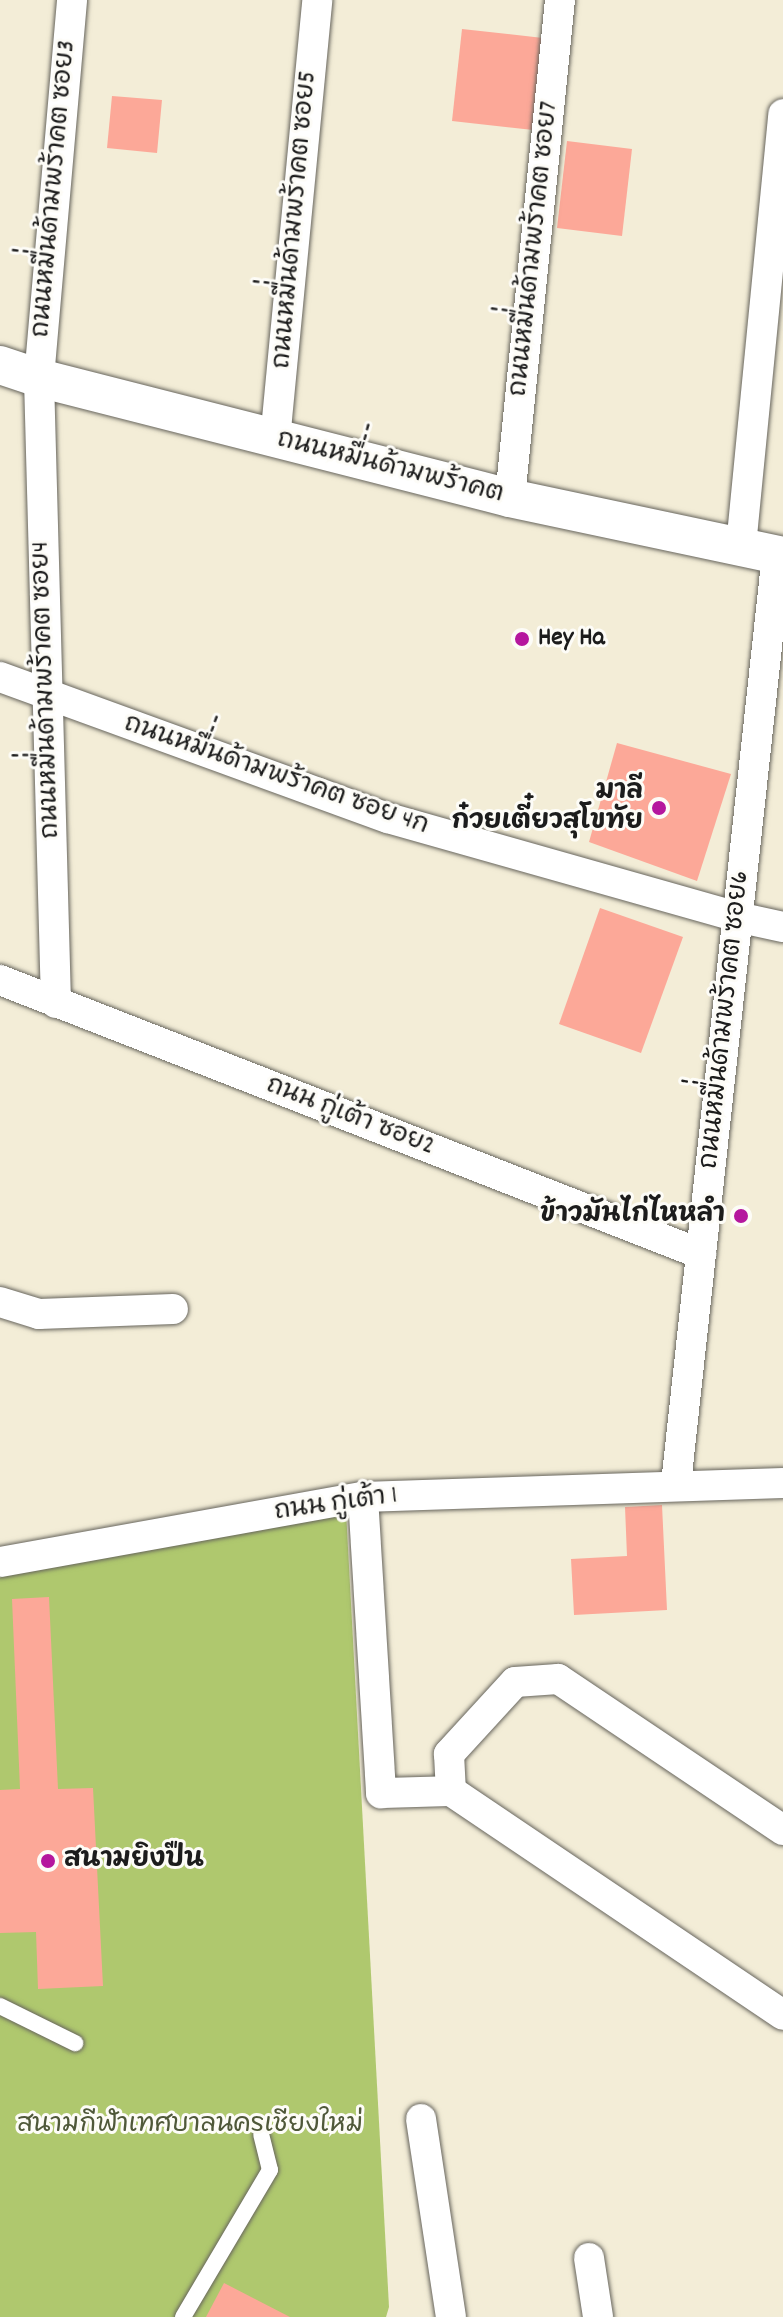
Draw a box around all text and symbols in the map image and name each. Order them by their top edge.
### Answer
street label: ถนนหมื่่นด้ามพร้าคต ซอย3 [26,39,84,339]
street label: ถนนหมื่่นด้ามพร้าคต ซอย5 [267,70,325,370]
street label: ถนนหมื่่นด้ามพร้าคต ซอย7 [504,100,566,398]
street label: ถนนหมื่่นด้ามพร้าคต [274,425,506,511]
street label: ถนนหมื่่นด้ามพร้าคต ซอย4 [26,541,68,839]
place label: Hey Ha [538,623,605,655]
marker: Hey Ha [513,630,531,648]
street label: ถนนหมื่่นด้ามพร้าคต ซอย 4ก [120,709,432,843]
place label: มาลี ก๋วยเตี๋ยวสุโขทัย [451,777,643,838]
marker: มาลี ก๋วยเตี๋ยวสุโขทัย [650,799,668,817]
street label: ถนนหมื่่นด้ามพร้าคต ซอย6 [695,869,757,1171]
street label: ถนน กู่เต้า ซอย2 [261,1071,439,1163]
place label: ข้าวมันไก่ไหหลำ [540,1200,725,1232]
marker: ข้าวมันไก่ไหหลำ [732,1207,750,1225]
street label: ถนน กู่เต้า 1 [273,1481,399,1529]
place label: สนามยิงปืน [64,1845,204,1877]
marker: สนามยิงปืน [39,1852,57,1870]
park label: สนามกีฬาเทศบาลนครเชียงใหม่ [17,2110,363,2142]

